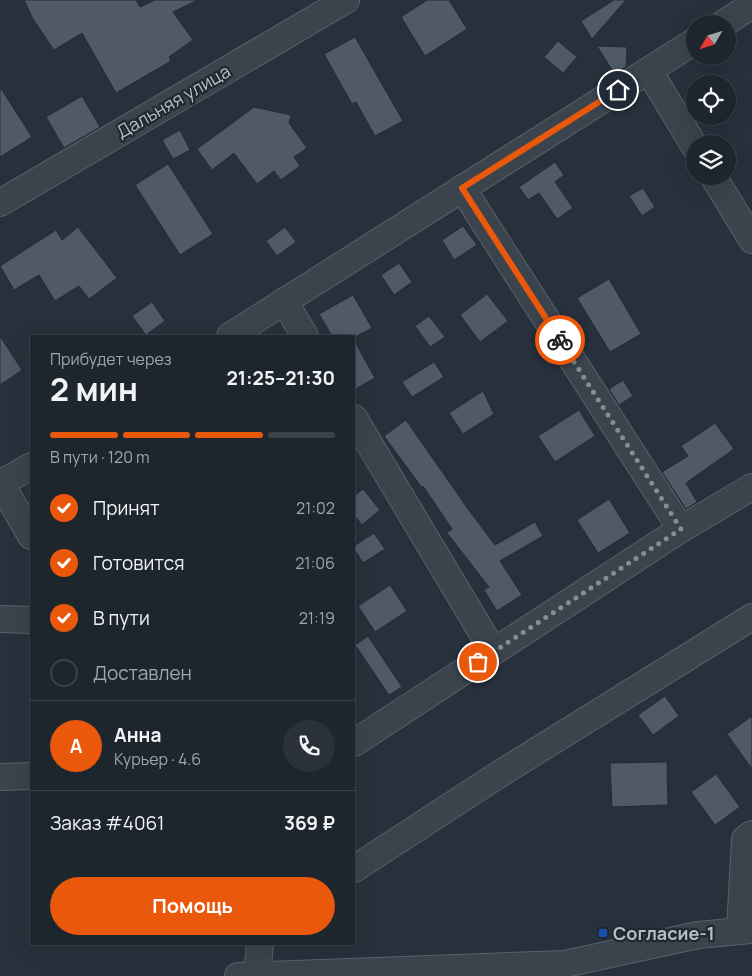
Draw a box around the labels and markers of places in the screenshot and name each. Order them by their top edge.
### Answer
pin [597,69,639,111]
pin [457,641,499,683]
place label: Согласие-1 [613,921,715,945]
marker: Согласие-1 [597,927,609,939]

